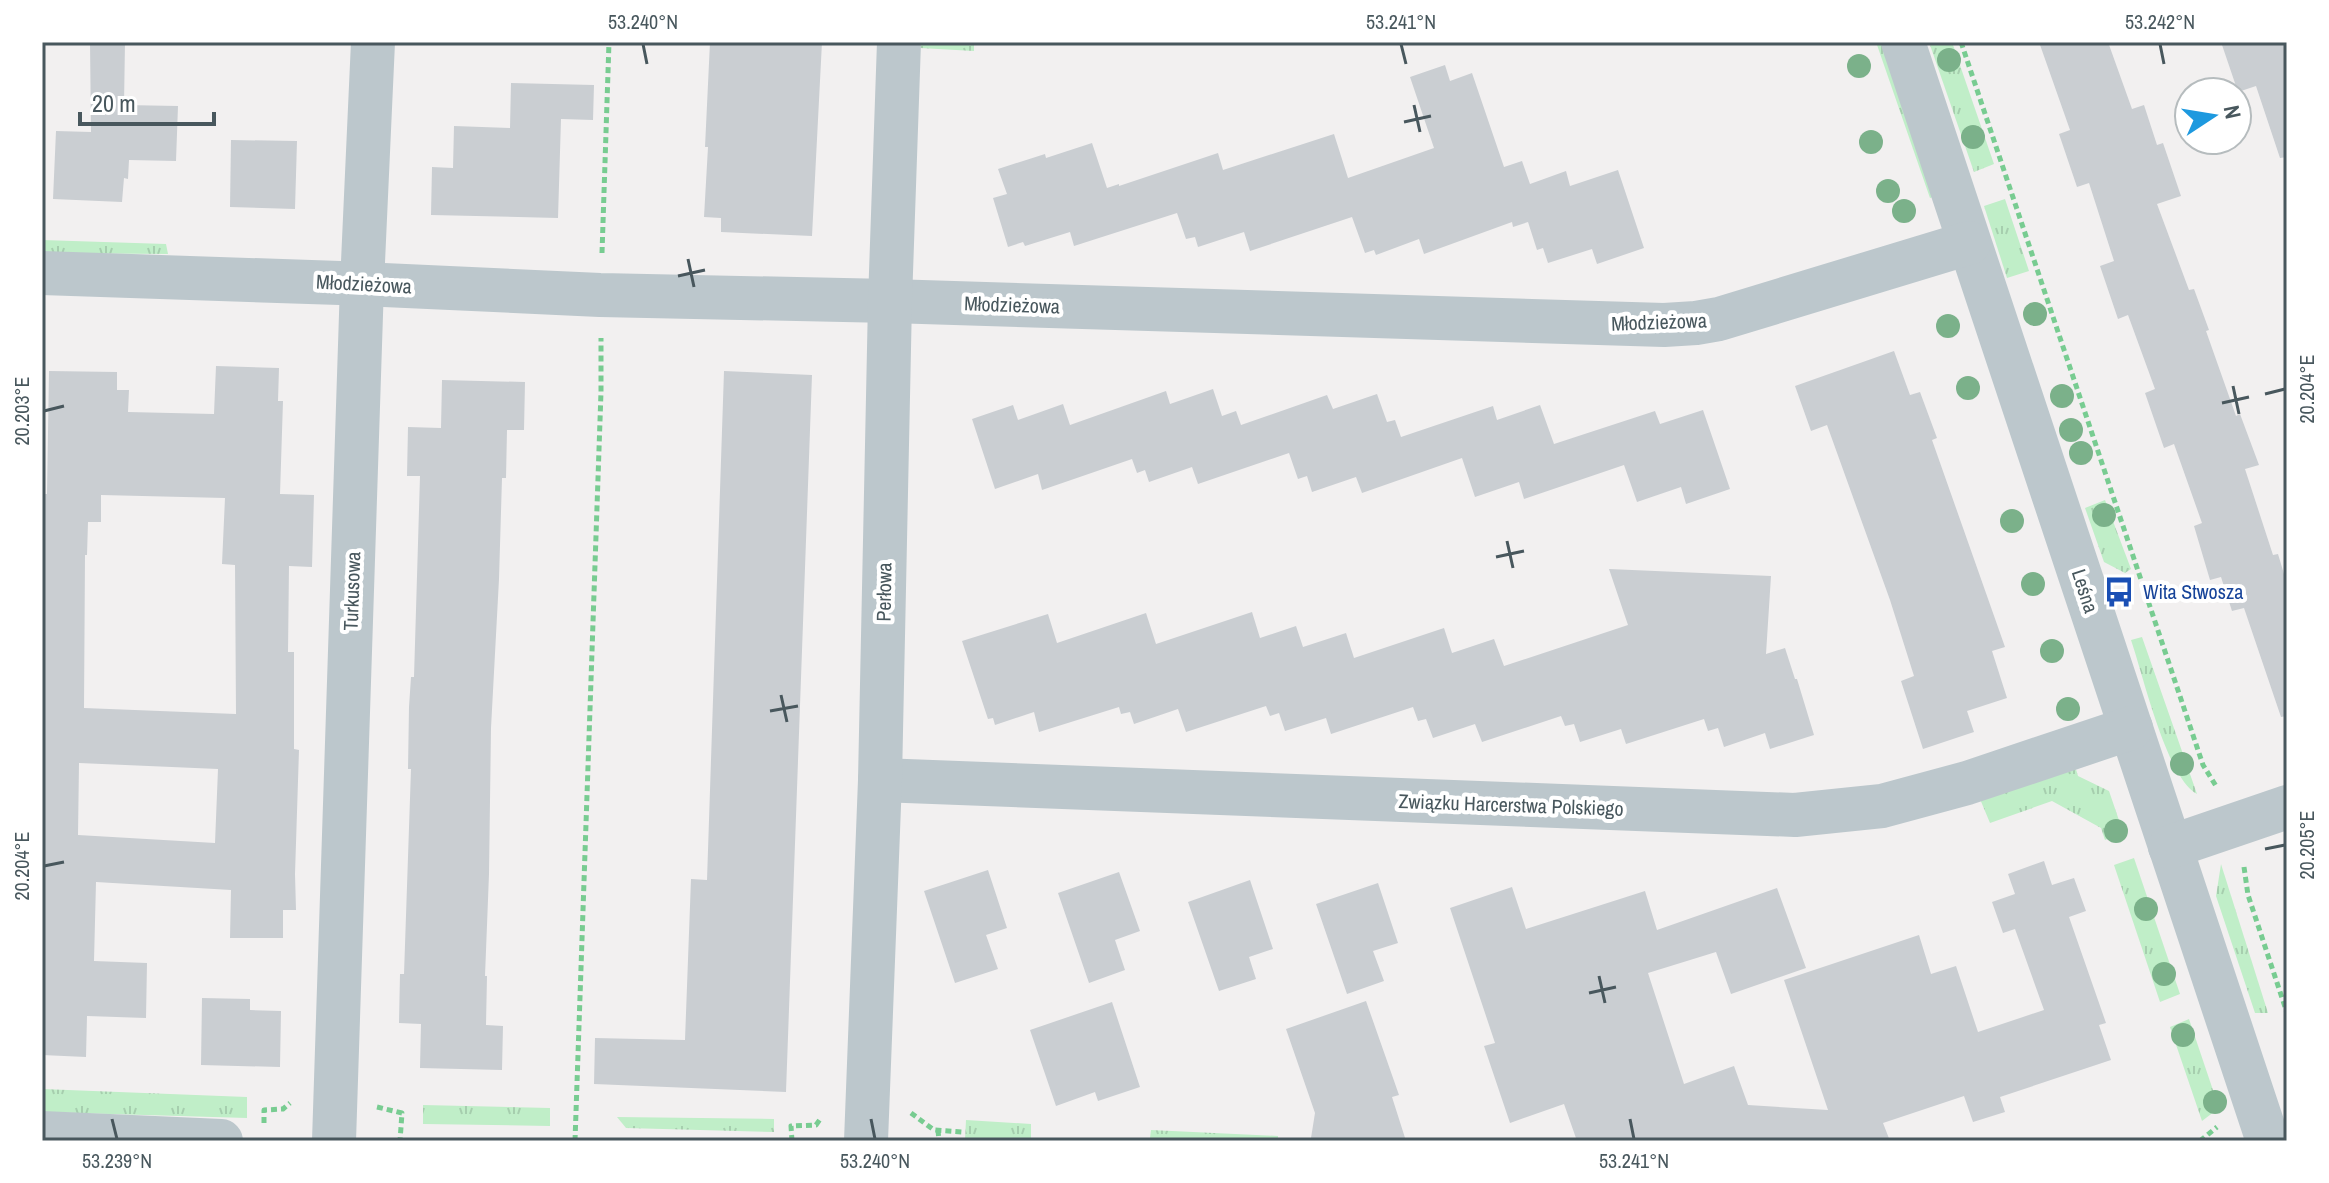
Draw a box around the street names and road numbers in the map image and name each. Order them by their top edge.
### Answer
street label: Młodzieżowa [316,268,413,299]
street label: Młodzieżowa [964,289,1060,320]
street label: Młodzieżowa [1611,306,1707,337]
street label: Turkusowa [337,551,366,631]
street label: Perłowa [869,562,898,622]
street label: Leśna [2066,565,2105,616]
street label: Związku Harcerstwa Polskiego [1398,787,1624,822]

